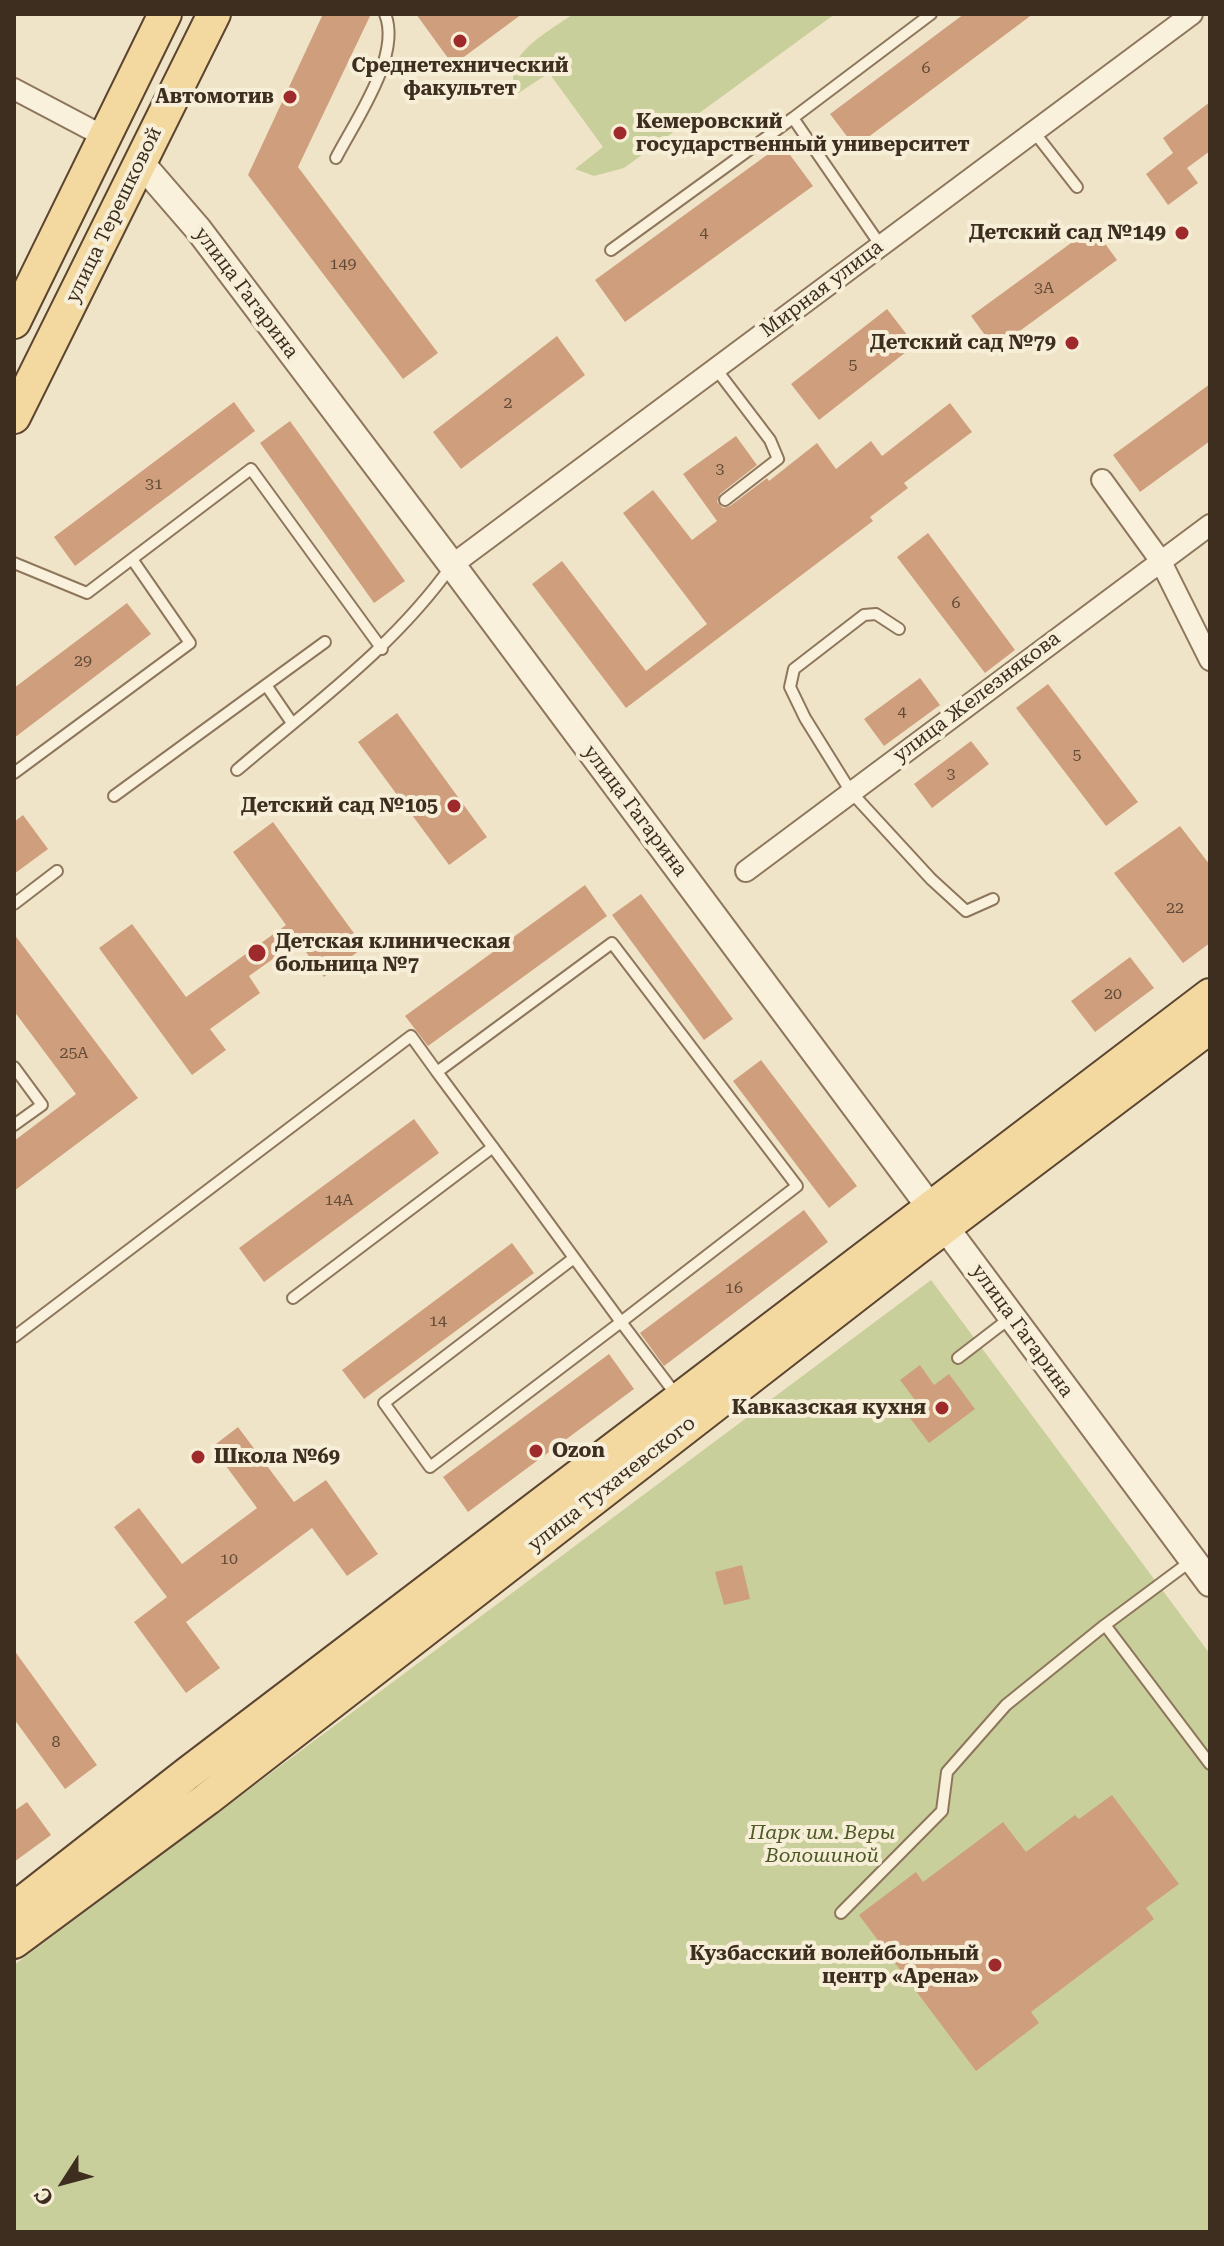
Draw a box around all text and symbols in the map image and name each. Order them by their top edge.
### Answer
marker: Среднетехнический факультет [451,32,469,50]
place label: Среднетехнический факультет [351,54,569,101]
house number: 6 [922,58,930,78]
place label: Автомотив [155,85,274,109]
marker: Автомотив [281,88,299,106]
place label: Кемеровский государственный университет [636,110,970,157]
street label: улица Терешковой [61,123,167,307]
marker: Кемеровский государственный университет [611,124,629,142]
place label: Детский сад №149 [969,221,1166,245]
street label: улица Гагарина [189,223,303,363]
house number: 4 [700,223,708,243]
marker: Детский сад №149 [1173,224,1191,242]
street label: Мирная улица [756,235,888,343]
house number: 149 [330,254,356,274]
house number: 3А [1034,278,1054,298]
place label: Детский сад №79 [870,331,1056,355]
marker: Детский сад №79 [1063,334,1081,352]
house number: 5 [849,355,857,375]
house number: 2 [504,393,512,413]
house number: 3 [716,459,724,479]
house number: 31 [145,474,163,494]
house number: 6 [952,593,960,613]
street label: улица Железнякова [889,626,1065,768]
house number: 29 [74,651,92,671]
house number: 4 [898,702,906,722]
street label: улица Гагарина [578,741,692,881]
house number: 5 [1073,745,1081,765]
house number: 3 [947,764,955,784]
place label: Детский сад №105 [241,794,438,818]
marker: Детский сад №105 [445,797,463,815]
house number: 22 [1166,898,1184,918]
place label: Детская клиническая больница №7 [275,930,510,977]
marker: Детская клиническая больница №7 [246,942,268,964]
house number: 20 [1104,984,1122,1004]
house number: 25А [59,1043,89,1063]
house number: 14А [324,1190,354,1210]
street label: улица Гагарина [966,1260,1078,1402]
house number: 16 [725,1278,743,1298]
house number: 14 [429,1311,447,1331]
place label: Кавказская кухня [732,1396,926,1420]
marker: Кавказская кухня [933,1399,951,1417]
street label: улица Тухачевского [523,1411,701,1557]
place label: Ozon [552,1439,605,1463]
marker: Ozon [527,1442,545,1460]
place label: Школа №69 [214,1445,340,1469]
marker: Школа №69 [189,1448,207,1466]
house number: 10 [220,1549,238,1569]
house number: 8 [52,1732,60,1752]
park label: Парк им. Веры Волошиной [749,1821,895,1868]
place label: Кузбасский волейбольный центр «Арена» [690,1942,979,1989]
marker: Кузбасский волейбольный центр «Арена» [986,1956,1004,1974]
north arrow [24,2142,104,2222]
text: С [30,2183,59,2210]

